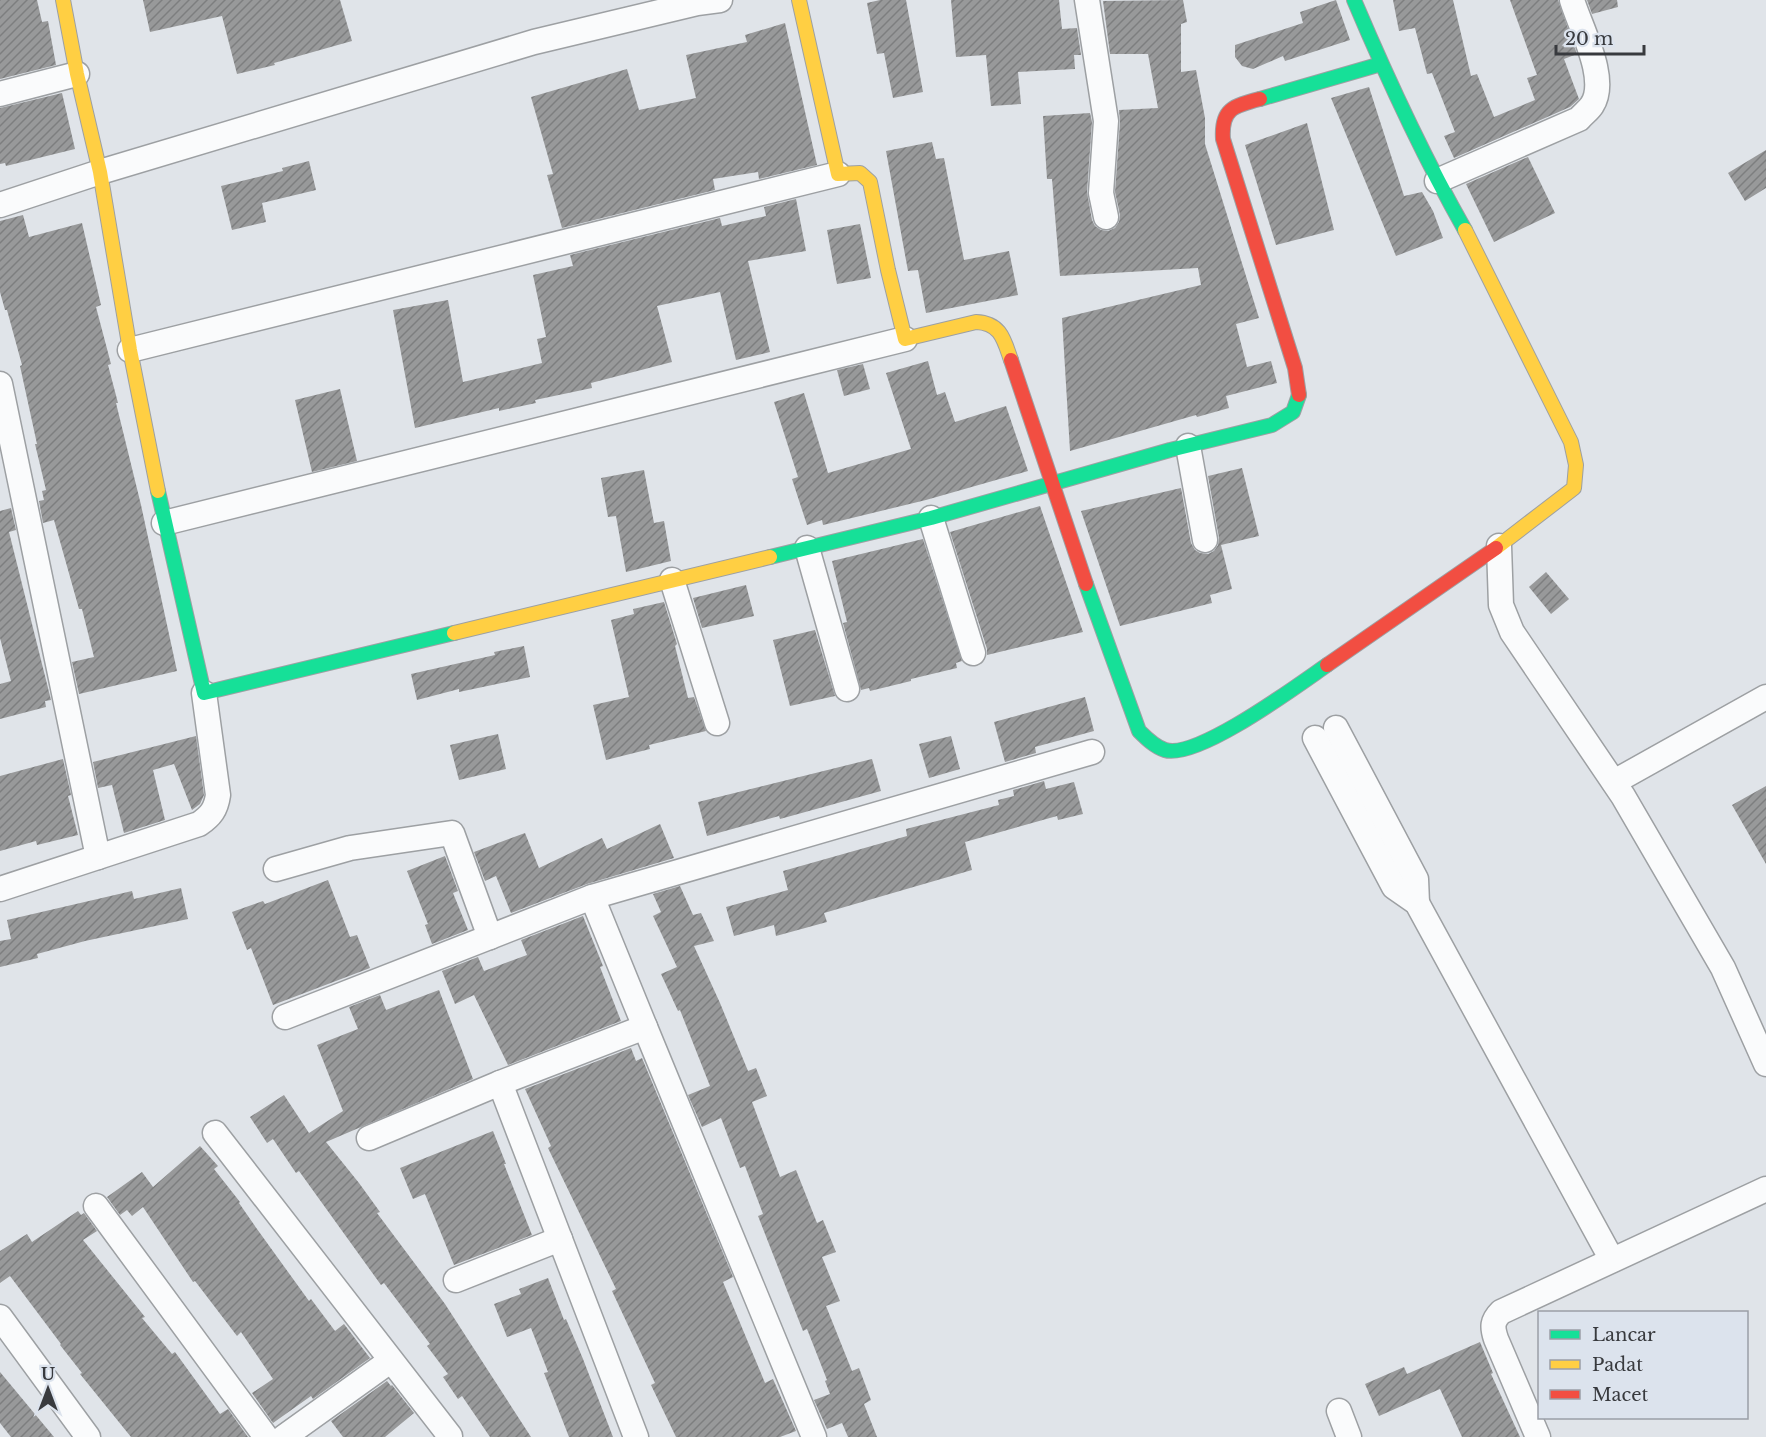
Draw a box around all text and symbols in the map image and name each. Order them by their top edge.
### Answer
scale bar [1556,18,1644,56]
text: 20 m [1565,28,1613,50]
legend [1538,1311,1748,1419]
text: Lancar [1592,1324,1656,1346]
text: Padat [1592,1354,1643,1376]
north arrow [18,1359,78,1419]
text: U [41,1364,55,1384]
text: Macet [1592,1384,1649,1406]

